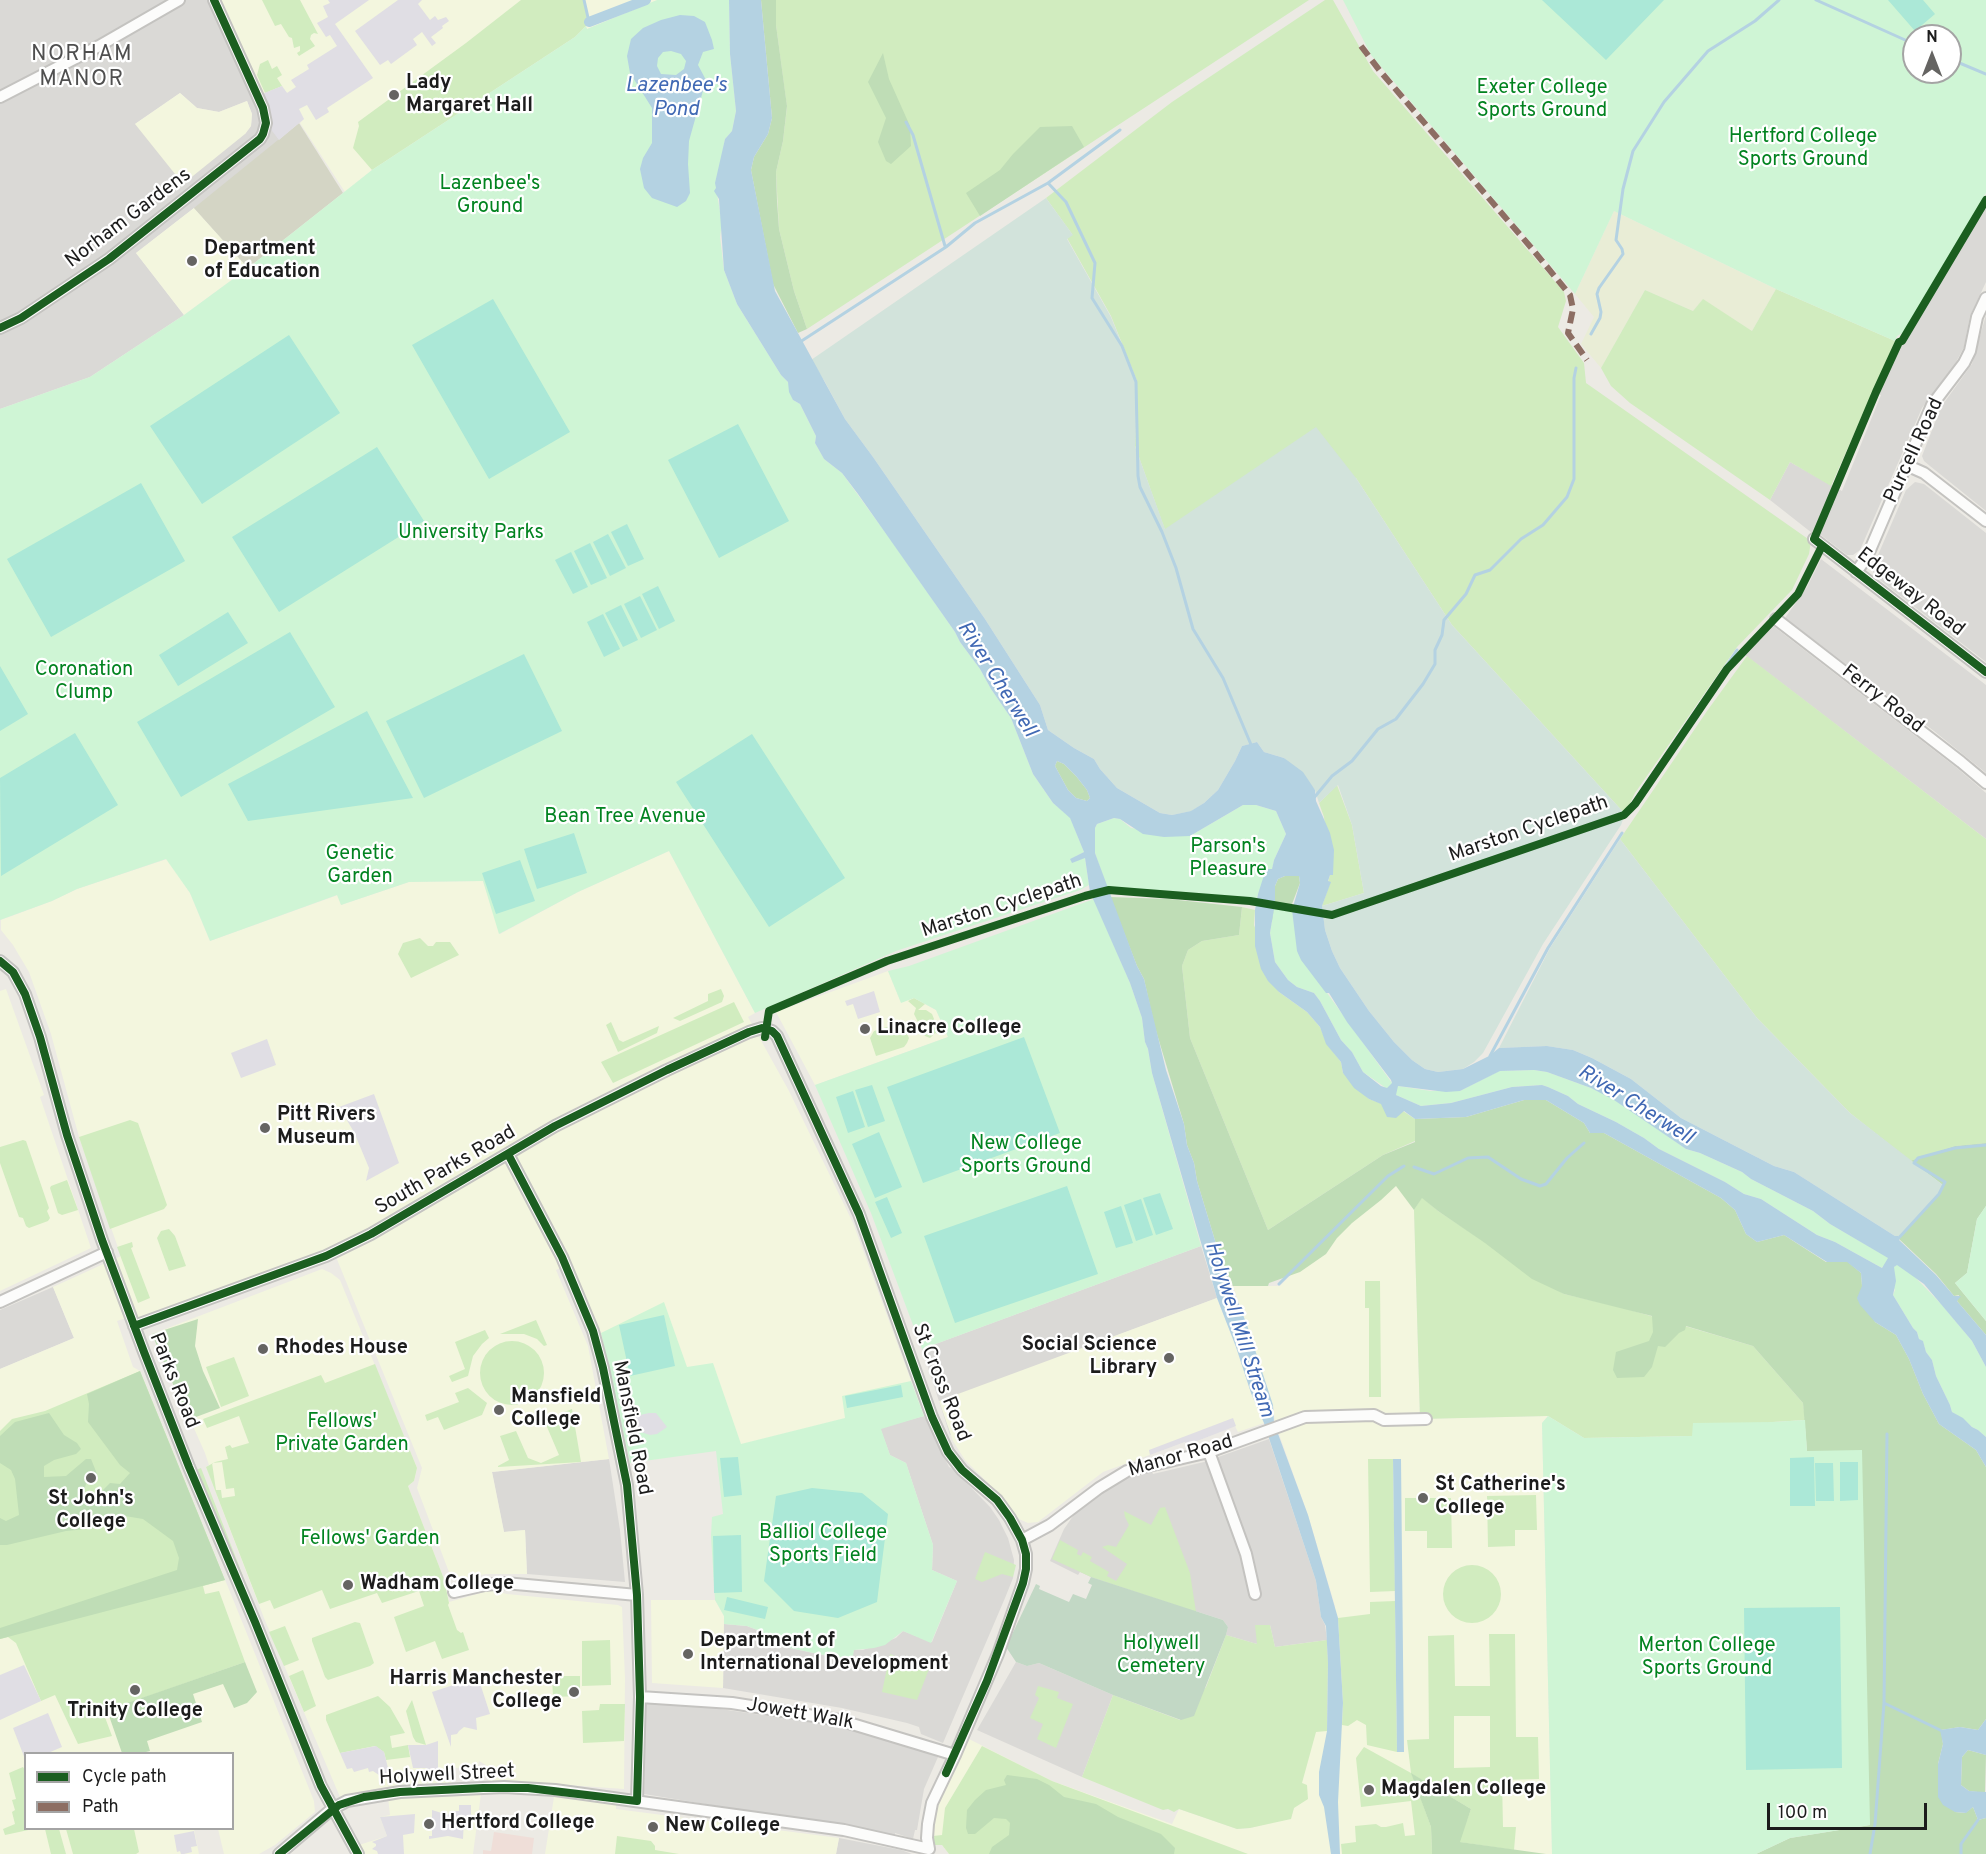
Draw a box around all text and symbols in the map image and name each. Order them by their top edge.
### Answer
north arrow [1902,24,1962,84]
text: N [1926,28,1938,48]
district label: NORHAM MANOR [31,43,133,94]
place label: Lady Margaret Hall [406,72,533,119]
water label: Lazenbee's Pond [625,74,727,124]
park label: Exeter College Sports Ground [1477,77,1607,124]
marker: Lady Margaret Hall [387,88,401,102]
park label: Hertford College Sports Ground [1729,126,1877,173]
street label: Norham Gardens [61,164,197,274]
park label: Lazenbee's Ground [440,173,540,220]
place label: Department of Education [204,238,320,285]
marker: Department of Education [185,254,199,268]
street label: Purcell Road [1880,395,1950,507]
park label: University Parks [398,522,544,546]
street label: Edgeway Road [1851,543,1969,643]
water label: River Cherwell [950,617,1042,743]
park label: Coronation Clump [35,659,133,706]
street label: Ferry Road [1836,660,1928,740]
street label: Marston Cyclepath [1446,791,1612,869]
park label: Bean Tree Avenue [544,806,706,830]
park label: Parson's Pleasure [1189,836,1267,883]
park label: Genetic Garden [325,843,395,890]
street label: Marston Cyclepath [919,870,1085,944]
place label: Linacre College [877,1017,1021,1041]
marker: Linacre College [858,1022,872,1036]
water label: River Cherwell [1572,1060,1698,1152]
place label: Pitt Rivers Museum [277,1104,376,1151]
marker: Pitt Rivers Museum [258,1121,272,1135]
street label: South Parks Road [371,1121,521,1221]
park label: New College Sports Ground [961,1133,1091,1180]
water label: Holywell Mill Stream [1198,1239,1278,1421]
street label: St Cross Road [905,1321,975,1445]
street label: Parks Road [143,1330,203,1432]
place label: Social Science Library [1022,1334,1157,1381]
place label: Rhodes House [275,1337,408,1361]
marker: Rhodes House [256,1342,270,1356]
marker: Social Science Library [1162,1351,1176,1365]
street label: Mansfield Road [606,1359,656,1497]
place label: Mansfield College [511,1386,601,1433]
marker: Mansfield College [492,1403,506,1417]
park label: Fellows' Private Garden [275,1411,409,1458]
street label: Manor Road [1126,1431,1236,1483]
marker: St John's College [84,1471,98,1485]
place label: St Catherine's College [1435,1474,1566,1521]
place label: St John's College [48,1488,134,1535]
marker: St Catherine's College [1416,1491,1430,1505]
park label: Balliol College Sports Field [759,1522,887,1569]
park label: Fellows' Garden [300,1528,440,1552]
place label: Wadham College [360,1573,514,1597]
marker: Wadham College [341,1578,355,1592]
place label: Department of International Development [700,1630,948,1677]
park label: Holywell Cemetery [1117,1633,1205,1680]
park label: Merton College Sports Ground [1638,1635,1776,1682]
marker: Department of International Development [681,1647,695,1661]
place label: Harris Manchester College [390,1668,562,1715]
marker: Trinity College [128,1683,142,1697]
marker: Harris Manchester College [567,1685,581,1699]
street label: Jowett Walk [744,1694,856,1736]
place label: Trinity College [67,1700,203,1724]
legend [24,1752,234,1830]
street label: Holywell Street [378,1760,516,1792]
text: Cycle path [82,1766,167,1789]
place label: Magdalen College [1381,1778,1546,1802]
marker: Magdalen College [1362,1783,1376,1797]
scale bar [1770,1791,1930,1829]
text: Path [82,1796,119,1819]
text: 100 m [1778,1802,1827,1825]
place label: Hertford College [441,1812,595,1836]
place label: New College [665,1815,780,1839]
marker: Hertford College [422,1817,436,1831]
marker: New College [646,1820,660,1834]

